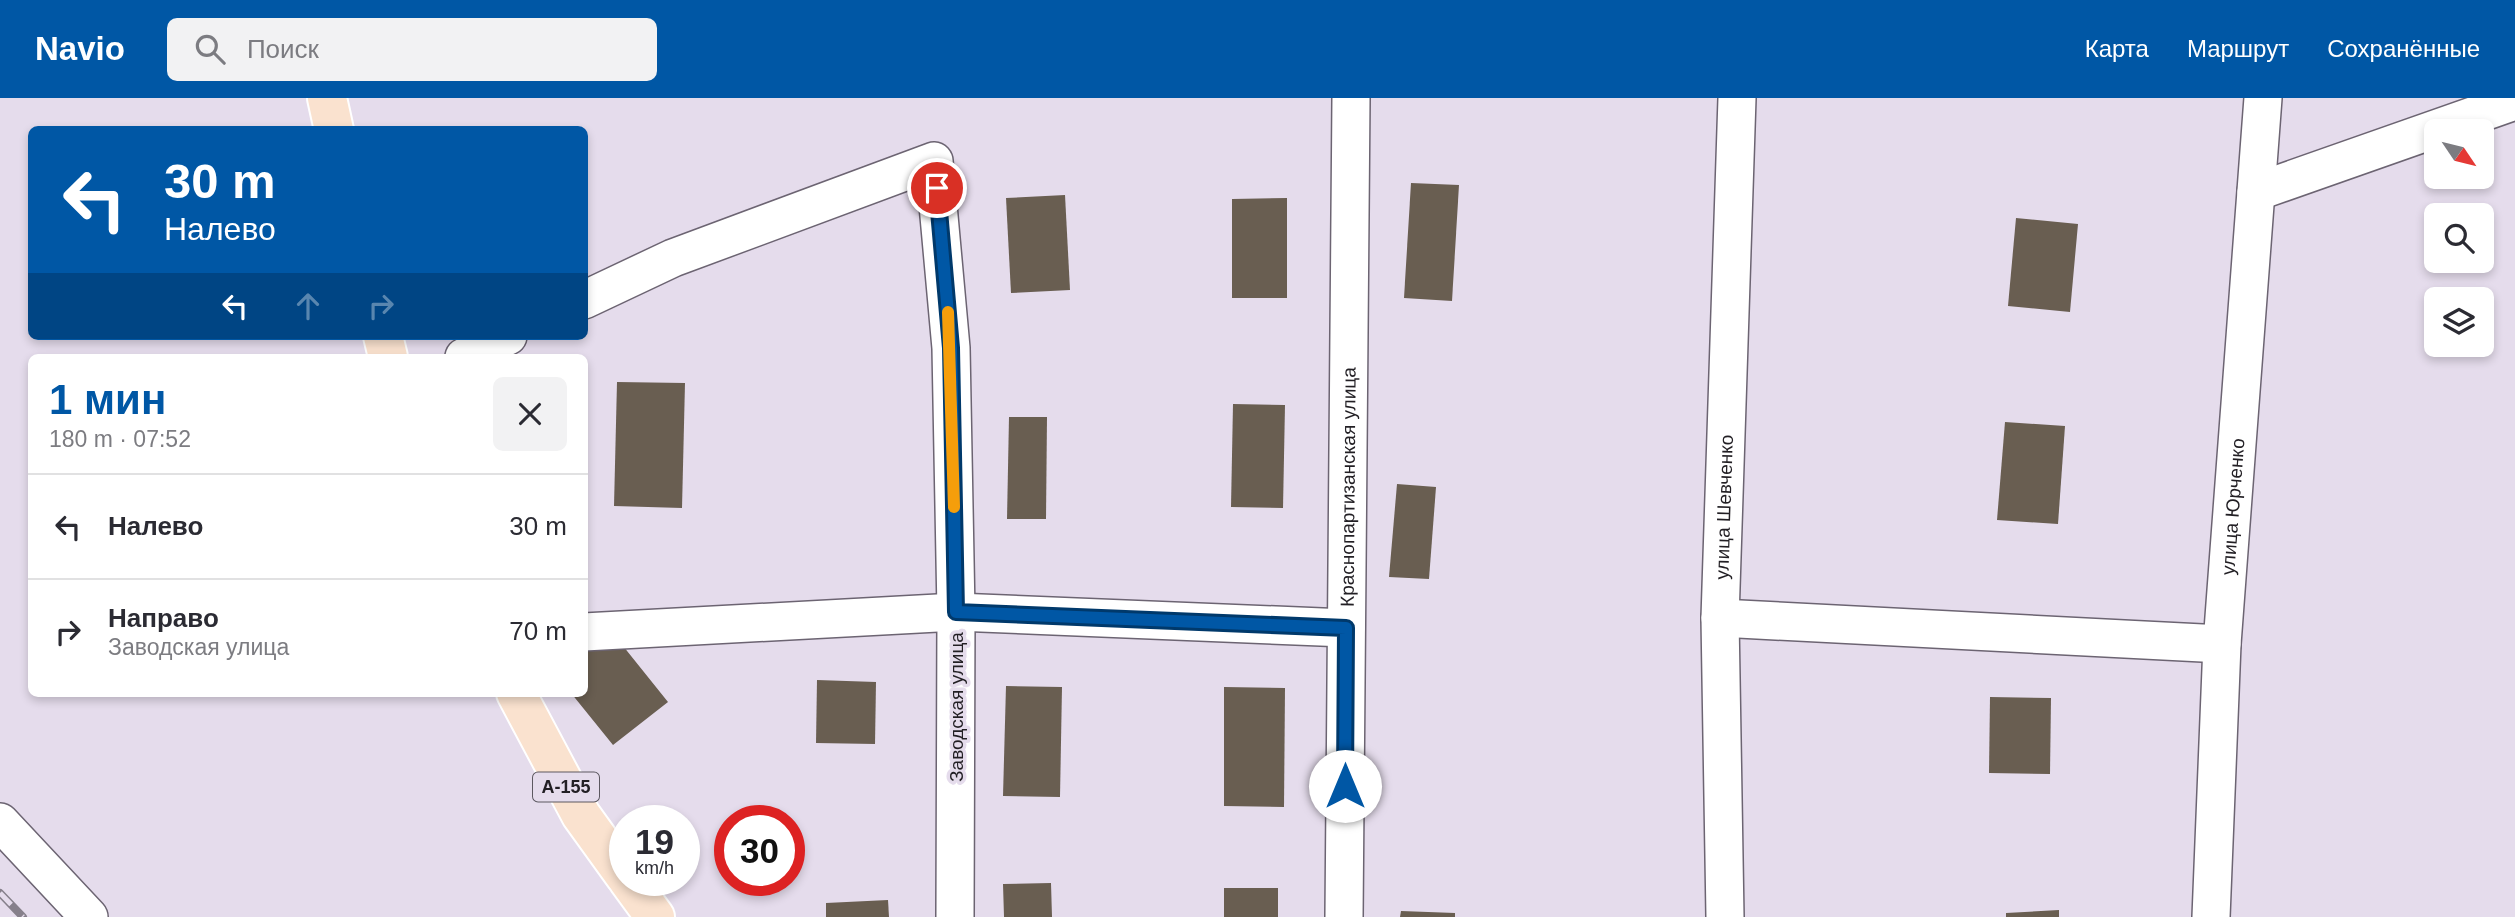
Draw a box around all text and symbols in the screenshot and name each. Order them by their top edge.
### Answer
search box [167,18,657,81]
text: Navio [35,30,125,67]
icon: search [191,30,229,68]
text: Поиск [247,34,319,64]
text: Карта [2085,35,2149,62]
text: Маршрут [2187,35,2289,62]
text: Сохранённые [2327,35,2480,62]
north arrow [2424,119,2494,189]
map controls [2424,119,2494,357]
icon: left [49,154,140,245]
text: 30 m [164,154,276,208]
pin [907,158,967,218]
icon: arrive [918,169,956,207]
button: search [2424,203,2494,273]
text: Налево [164,211,276,247]
icon: left [216,287,254,325]
icon: ahead [289,287,327,325]
icon: right [362,287,400,325]
button: layers [2424,287,2494,357]
street label: Краснопартизанская улица [1337,367,1360,607]
text: 1 мин [49,376,166,423]
button: close [493,377,567,451]
text: 180 m · 07:52 [49,426,191,452]
street label: улица Шевченко [1711,434,1737,580]
street label: улица Юрченко [2217,438,2248,576]
icon: left [49,508,87,546]
text: Налево [108,511,203,541]
text: 30 m [509,511,567,541]
text: Направо [108,603,219,633]
icon: right [49,613,87,651]
text: 70 m [509,616,567,646]
street label: Заводская улица [946,632,967,782]
text: Заводская улица [108,634,289,660]
position arrow [1308,749,1382,823]
road number: А-155 [533,772,599,802]
speed limit sign: 30 [714,805,805,896]
text: 19 [635,822,674,861]
text: km/h [635,858,674,878]

